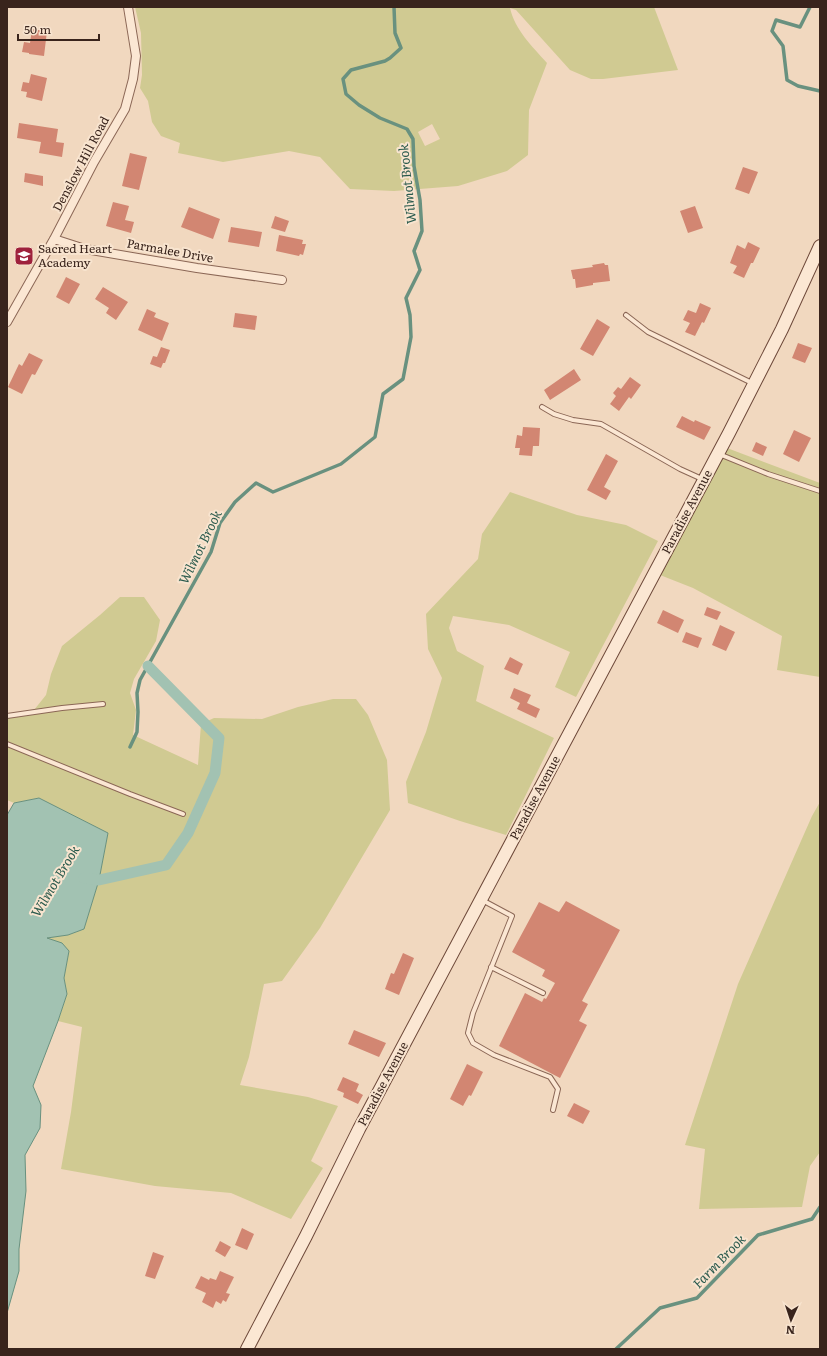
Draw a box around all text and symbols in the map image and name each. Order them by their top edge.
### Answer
scale bar [18,16,99,42]
text: 50 m [24,20,51,38]
street label: Denslow Hill Road [47,112,113,214]
water label: Wilmot Brook [393,142,420,225]
street label: Parmalee Drive [125,234,215,266]
place label: Sacred Heart Academy [38,239,112,271]
school or university icon: Sacred Heart Academy [13,245,35,267]
street label: Paradise Avenue [656,466,716,557]
water label: Wilmot Brook [173,506,226,587]
street label: Paradise Avenue [504,752,564,843]
water label: Wilmot Brook [26,841,84,920]
street label: Paradise Avenue [352,1038,412,1129]
water label: Farm Brook [688,1229,750,1292]
north arrow [771,1300,811,1340]
text: N [785,1323,795,1339]

